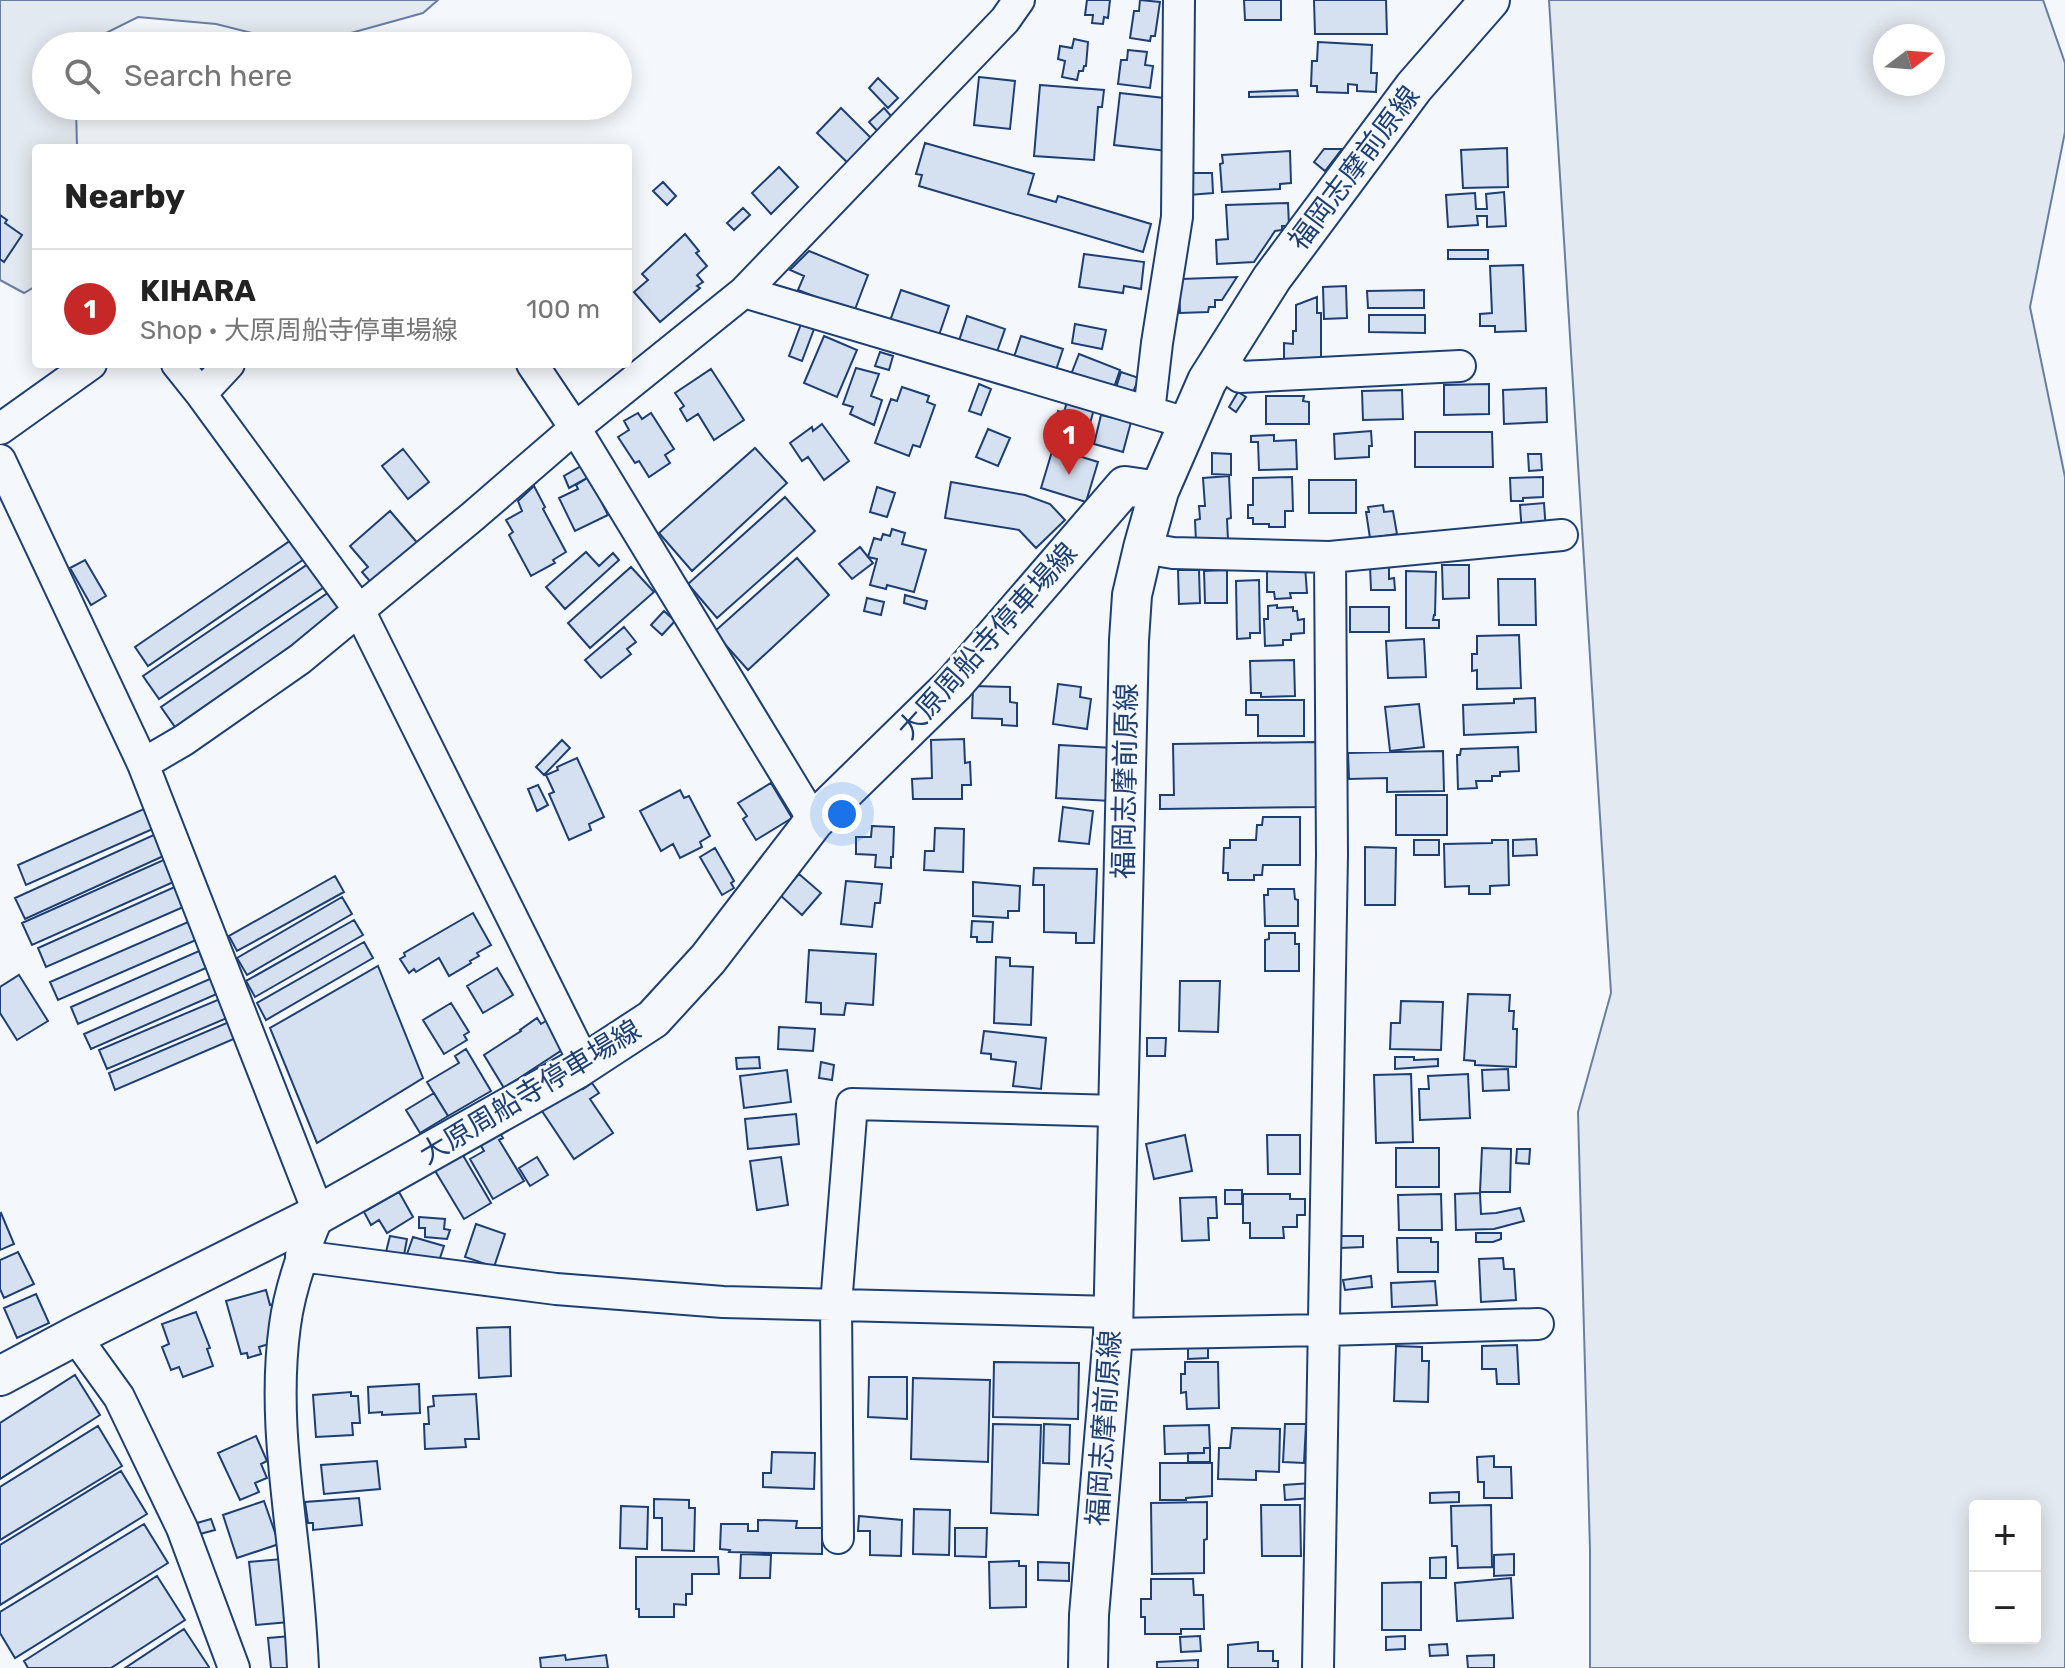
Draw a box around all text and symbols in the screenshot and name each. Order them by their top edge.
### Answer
north arrow [1873,24,1945,96]
search box [32,32,632,120]
icon: search [60,54,104,98]
text: Search here [124,58,292,94]
street label: 福岡志摩前原線 [1282,80,1426,256]
text: Nearby [64,176,185,217]
text: KIHARA [140,273,256,309]
text: 1 [84,294,96,325]
text: 100 m [526,294,600,325]
text: Shop · 大原周船寺停車場線 [140,315,458,346]
pin: 1 [1043,409,1095,475]
street label: 大原周船寺停車場線 [890,536,1084,746]
street label: 福岡志摩前原線 [1107,683,1143,879]
your location [822,794,862,834]
street label: 大原周船寺停車場線 [413,1013,647,1171]
street label: 福岡志摩前原線 [1081,1329,1127,1527]
map controls [1969,1500,2041,1644]
button: + [1969,1500,2041,1572]
button: − [1969,1572,2041,1644]

